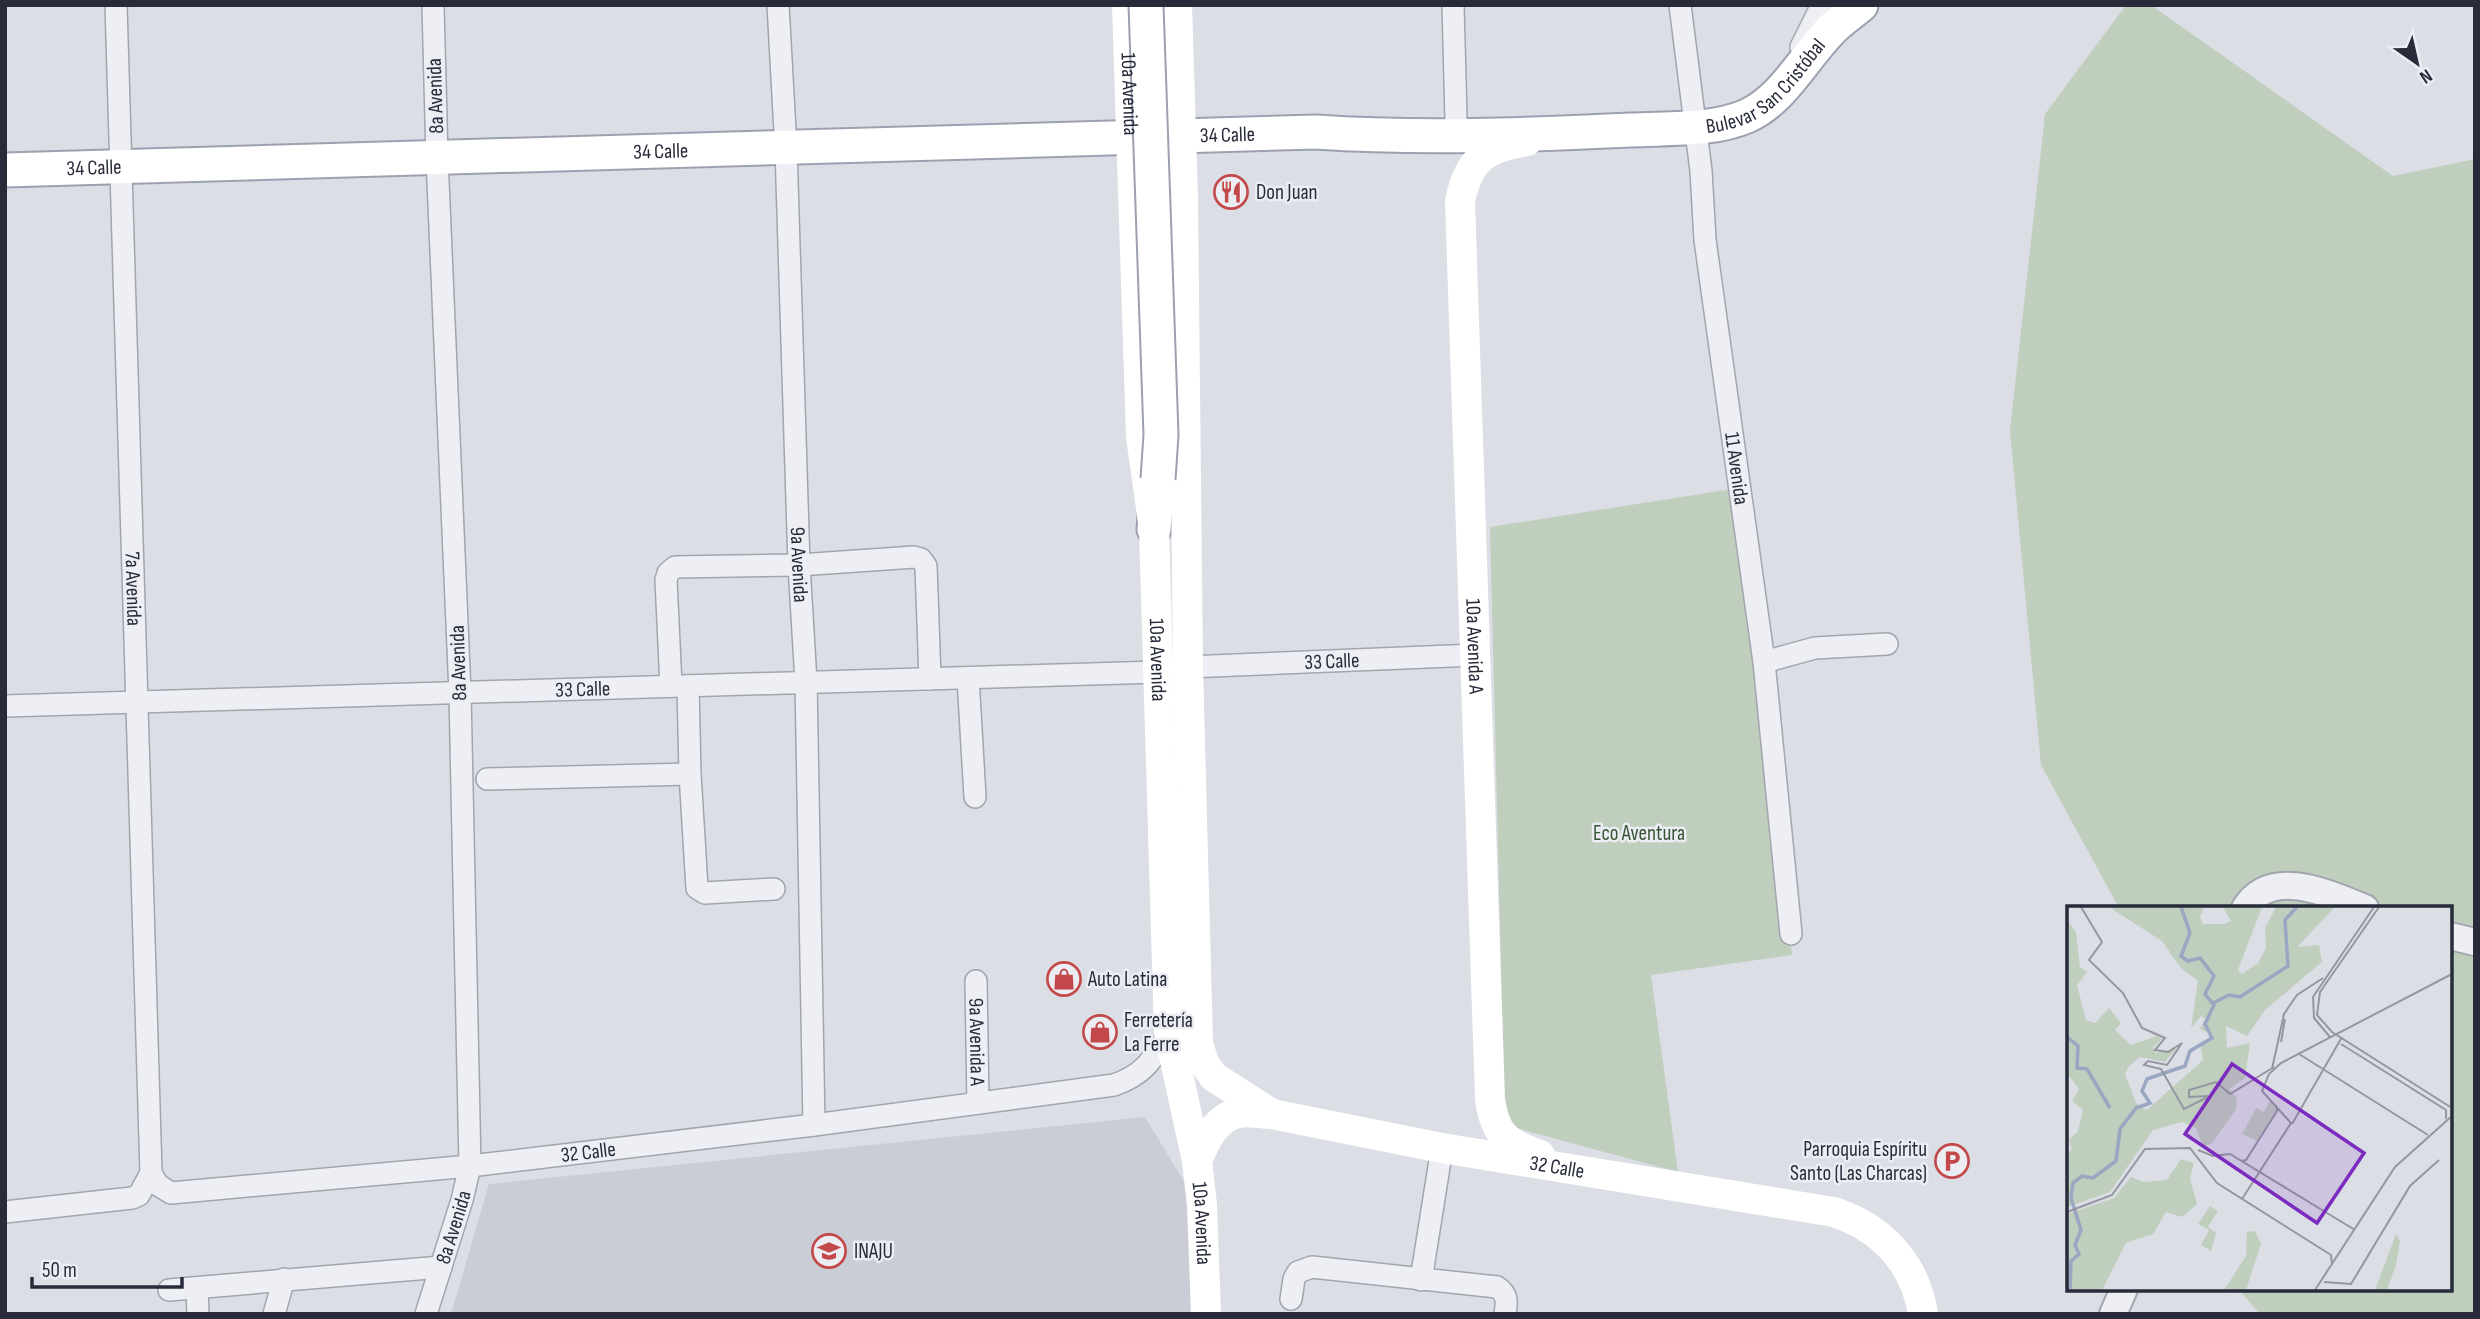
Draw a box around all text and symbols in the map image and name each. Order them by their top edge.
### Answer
north arrow [2382,28,2452,98]
street label: Bulevar San Cristóbal [1704,34,1831,139]
street label: 10a Avenida [1116,52,1143,136]
street label: 8a Avenida [422,58,449,134]
text: N [2415,63,2436,88]
street label: 34 Calle [1200,122,1255,148]
street label: 34 Calle [633,138,689,165]
street label: 34 Calle [66,155,122,181]
restaurant icon: Don Juan [1212,173,1250,211]
place label: Don Juan [1256,180,1318,205]
street label: 11 Avenida [1719,431,1754,506]
street label: 9a Avenida [785,526,813,603]
street label: 7a Avenida [119,551,147,626]
street label: 10a Avenida A [1460,598,1488,695]
street label: 10a Avenida [1144,618,1171,702]
street label: 8a Avenida [445,625,472,701]
street label: 33 Calle [1304,648,1360,675]
street label: 33 Calle [555,676,611,703]
park label: Eco Aventura [1593,821,1685,846]
inset map [2067,906,2452,1291]
shop icon: Auto Latina [1045,960,1083,998]
place label: Auto Latina [1087,967,1167,992]
street label: 9a Avenida A [963,998,990,1087]
place label: Ferretería La Ferre [1124,1008,1193,1057]
shop icon: Ferretería La Ferre [1081,1013,1119,1051]
street label: 32 Calle [560,1137,617,1168]
place label: Parroquia Espíritu Santo (Las Charcas) [1790,1137,1927,1186]
parking icon: Parroquia Espíritu Santo (Las Charcas) [1933,1142,1971,1180]
street label: 32 Calle [1528,1150,1586,1184]
street label: 10a Avenida [1186,1181,1216,1265]
street label: 8a Avenida [431,1188,477,1267]
school or university icon: INAJU [810,1232,848,1270]
place label: INAJU [854,1239,893,1264]
scale bar [32,1246,182,1290]
text: 50 m [42,1258,77,1283]

